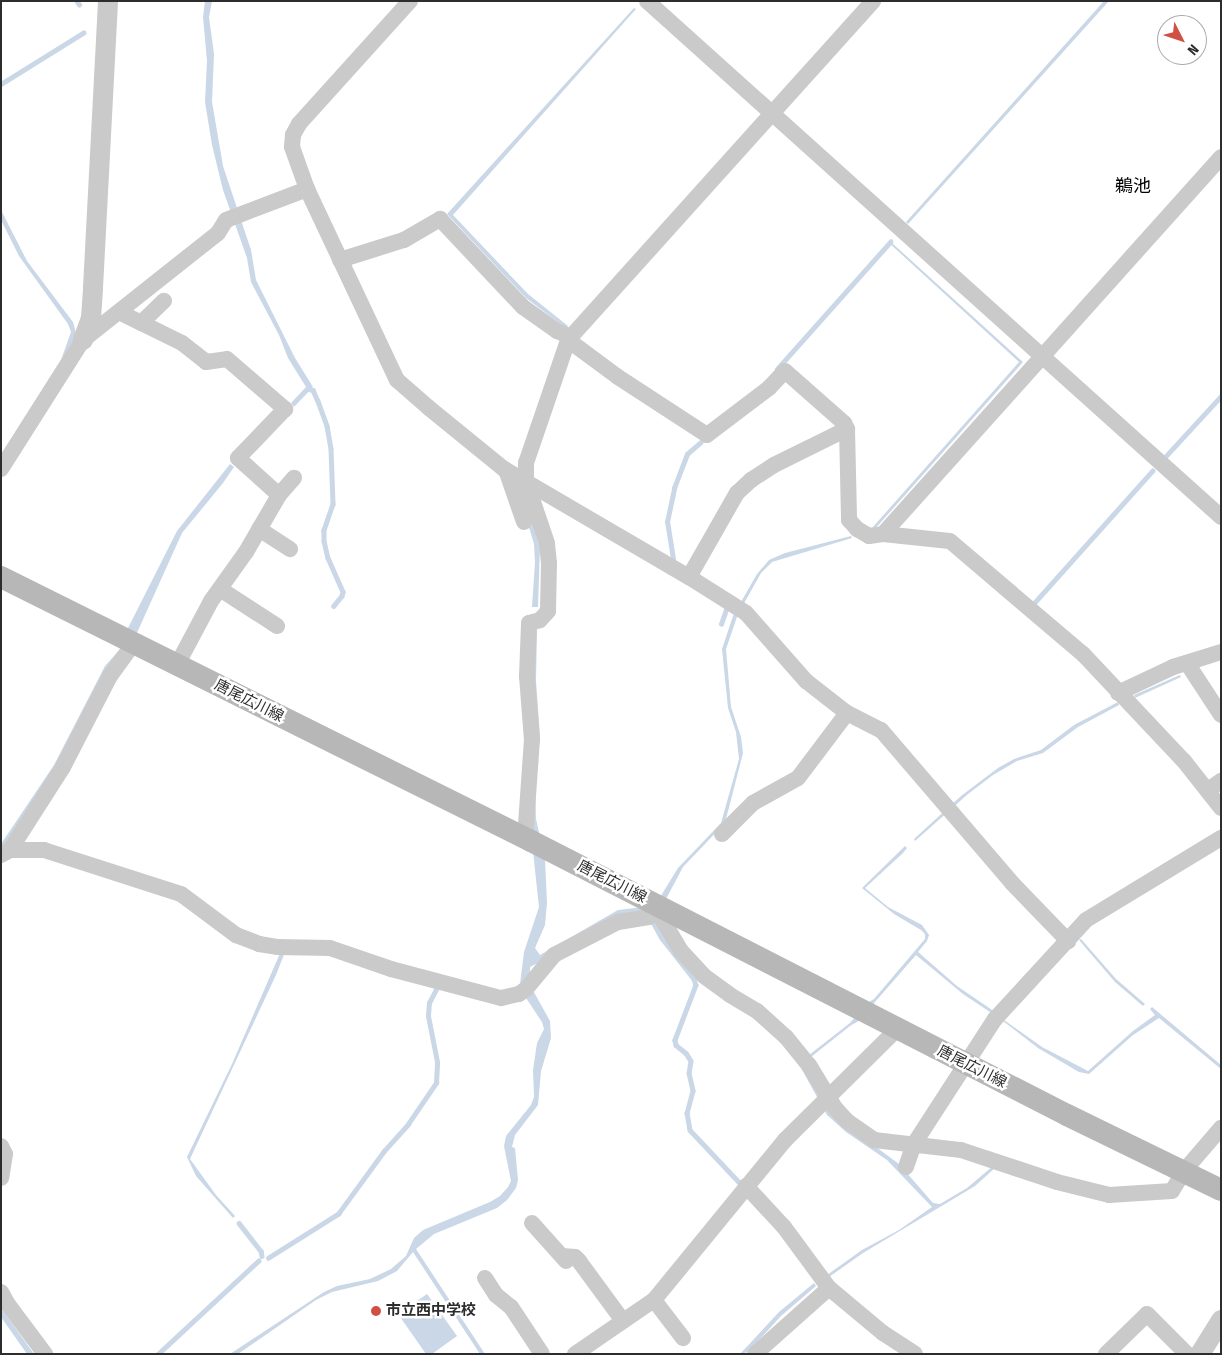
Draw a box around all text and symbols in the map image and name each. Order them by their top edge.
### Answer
north arrow [1157,15,1207,65]
text: N [1184,41,1202,58]
district label: 鵜池 [1115,175,1151,197]
street label: 唐尾広川線 [212,676,286,726]
street label: 唐尾広川線 [575,857,649,907]
street label: 唐尾広川線 [935,1042,1009,1092]
place label: 市立西中学校 [386,1302,476,1320]
marker: 市立西中学校 [370,1305,382,1317]

